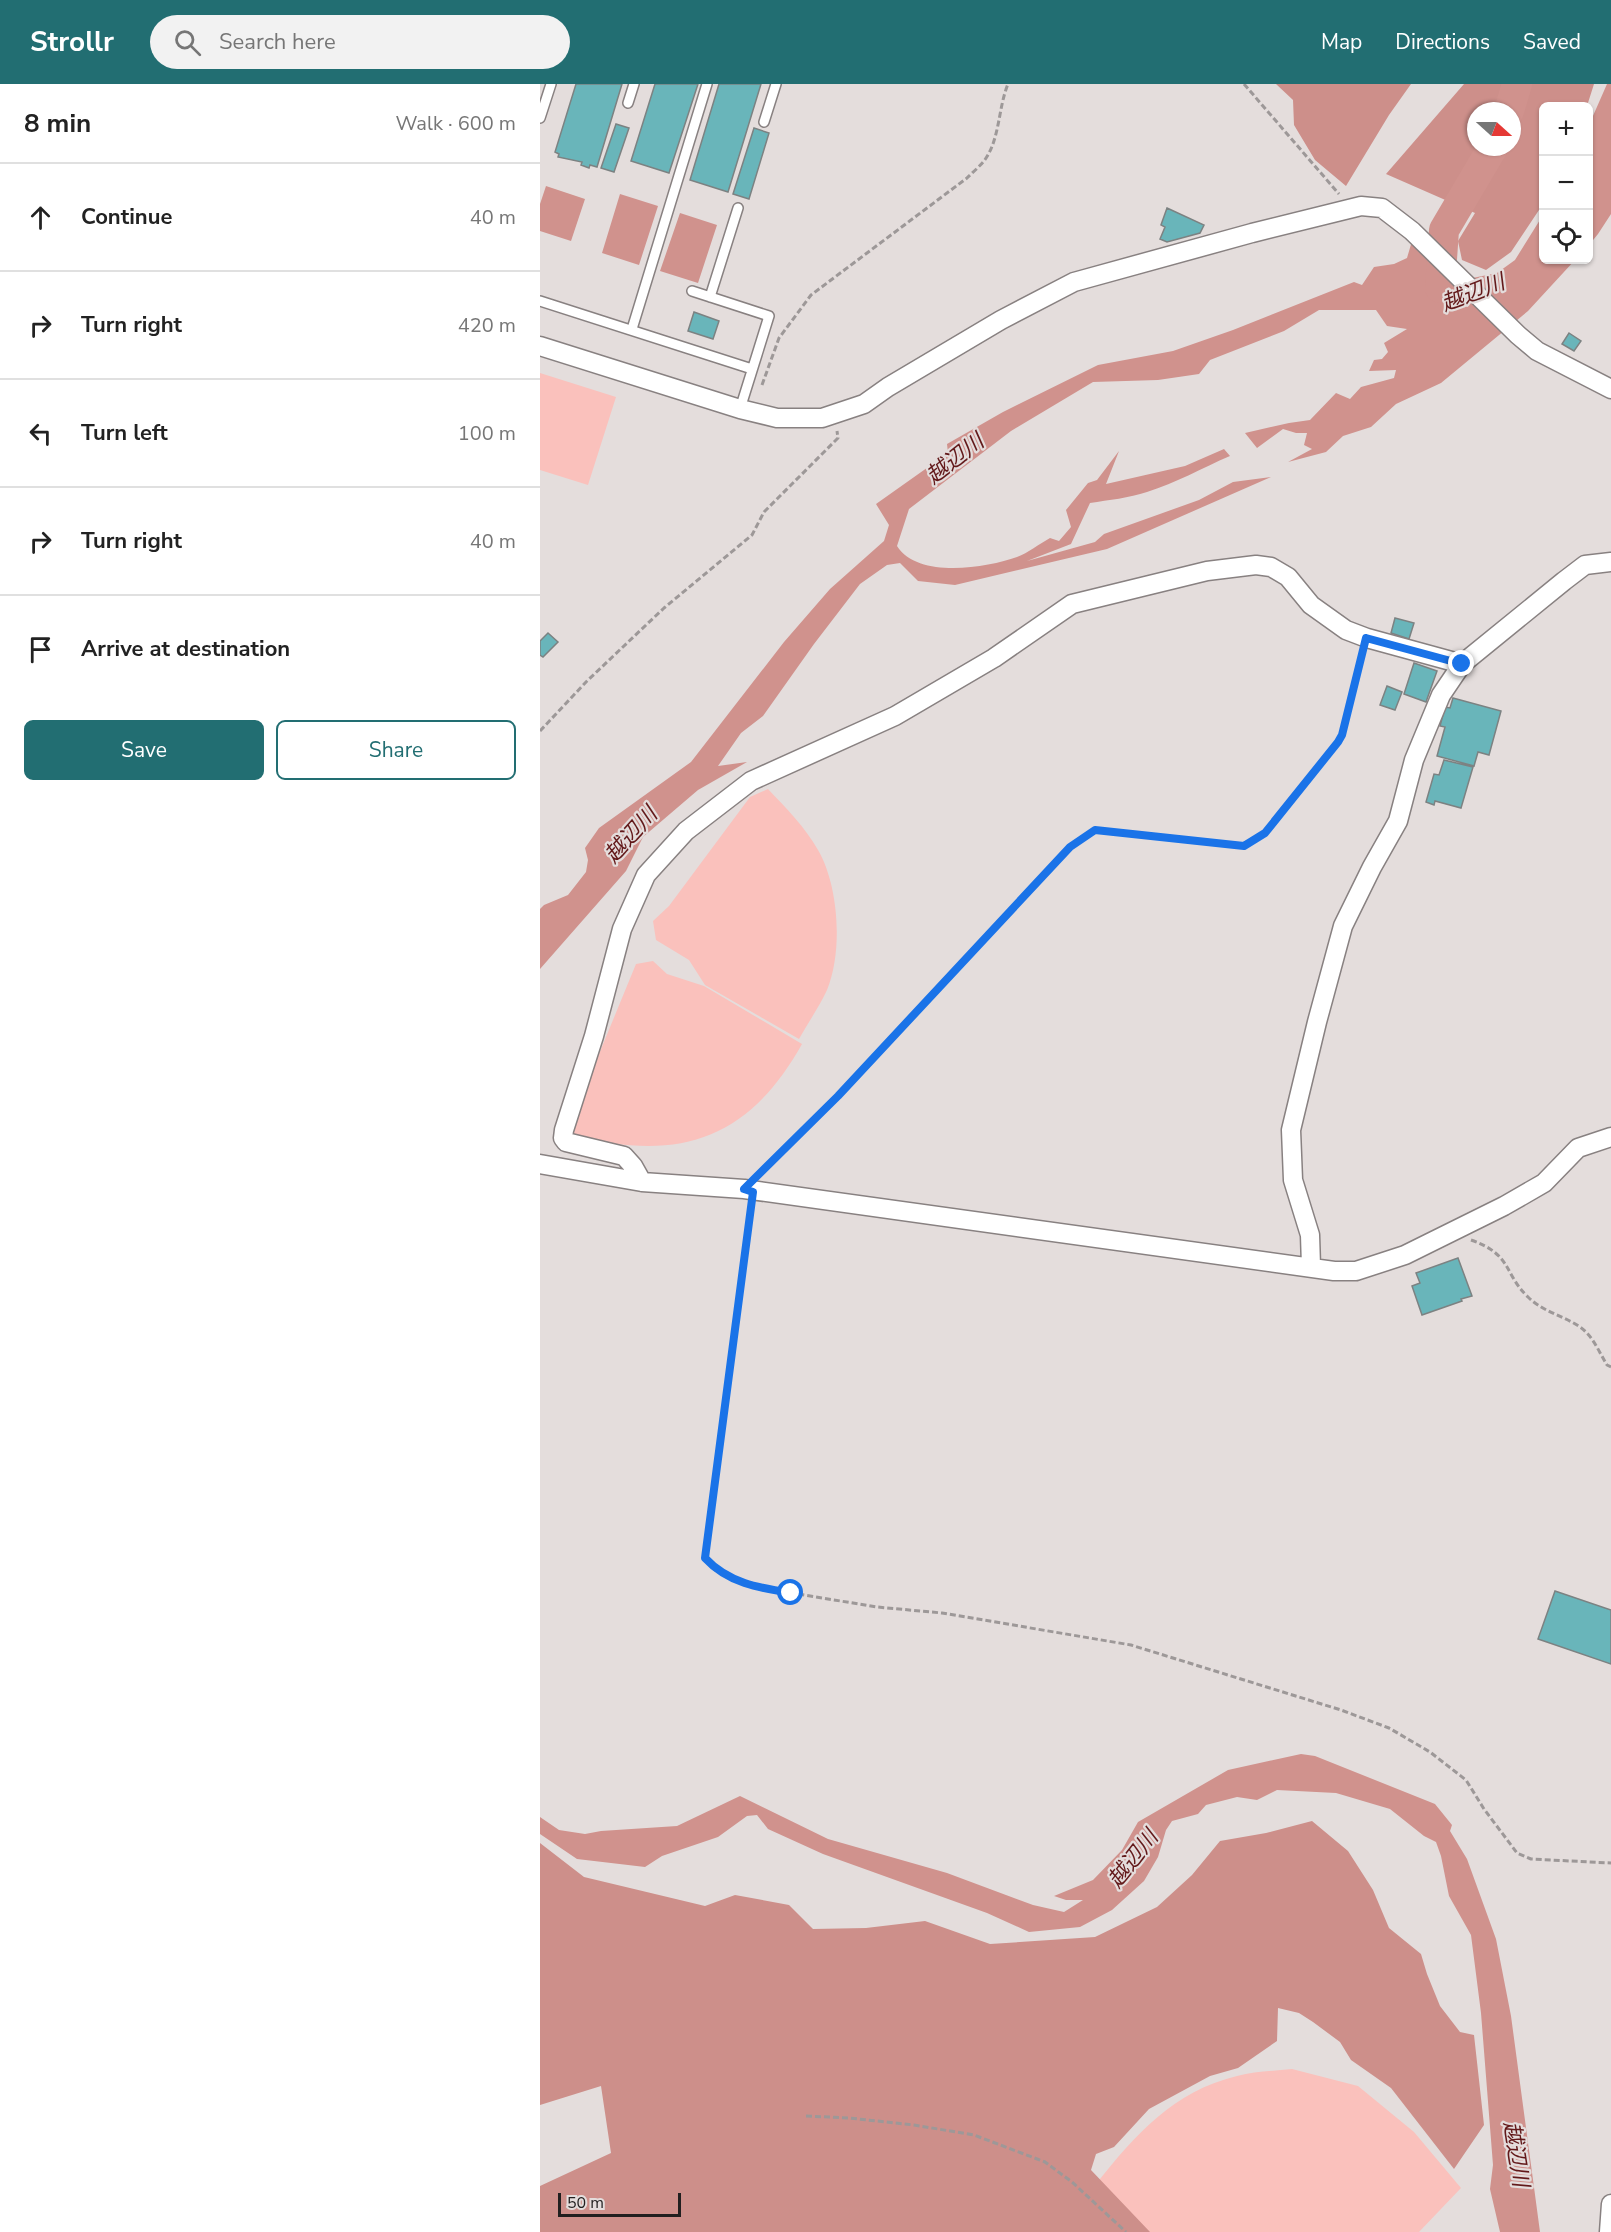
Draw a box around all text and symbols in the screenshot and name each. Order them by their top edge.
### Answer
search box [150,15,570,69]
text: Strollr [30,23,114,61]
icon: search [171,26,204,59]
text: Search here [219,27,336,57]
text: Map [1321,28,1362,56]
text: Directions [1395,28,1490,56]
text: Saved [1523,28,1581,56]
north arrow [1467,102,1521,156]
map controls [1539,102,1593,264]
button: + [1539,102,1593,156]
text: 8 min [24,106,91,141]
text: Walk · 600 m [396,110,516,137]
button: − [1539,156,1593,210]
icon: ahead [24,201,57,234]
text: Continue [81,202,172,232]
text: 40 m [470,204,516,231]
button: locate [1539,210,1593,264]
water label: 越辺川 [1437,266,1511,319]
icon: right [24,309,57,342]
text: Turn right [81,310,182,340]
text: 420 m [458,312,516,339]
icon: left [24,417,57,450]
text: Turn left [81,418,168,448]
text: 100 m [458,420,516,447]
water label: 越辺川 [920,426,992,491]
icon: right [24,525,57,558]
text: Turn right [81,526,182,556]
text: 40 m [470,528,516,555]
icon: arrive [24,633,57,666]
text: Arrive at destination [81,634,290,664]
route end [1448,650,1474,676]
button: Save [24,720,264,780]
button: Share [276,720,516,780]
water label: 越辺川 [598,799,666,870]
route start [777,1579,803,1605]
water label: 越辺川 [1101,1822,1166,1894]
water label: 越辺川 [1496,2119,1536,2191]
scale bar [558,2190,681,2218]
text: 50 m [567,2192,604,2214]

